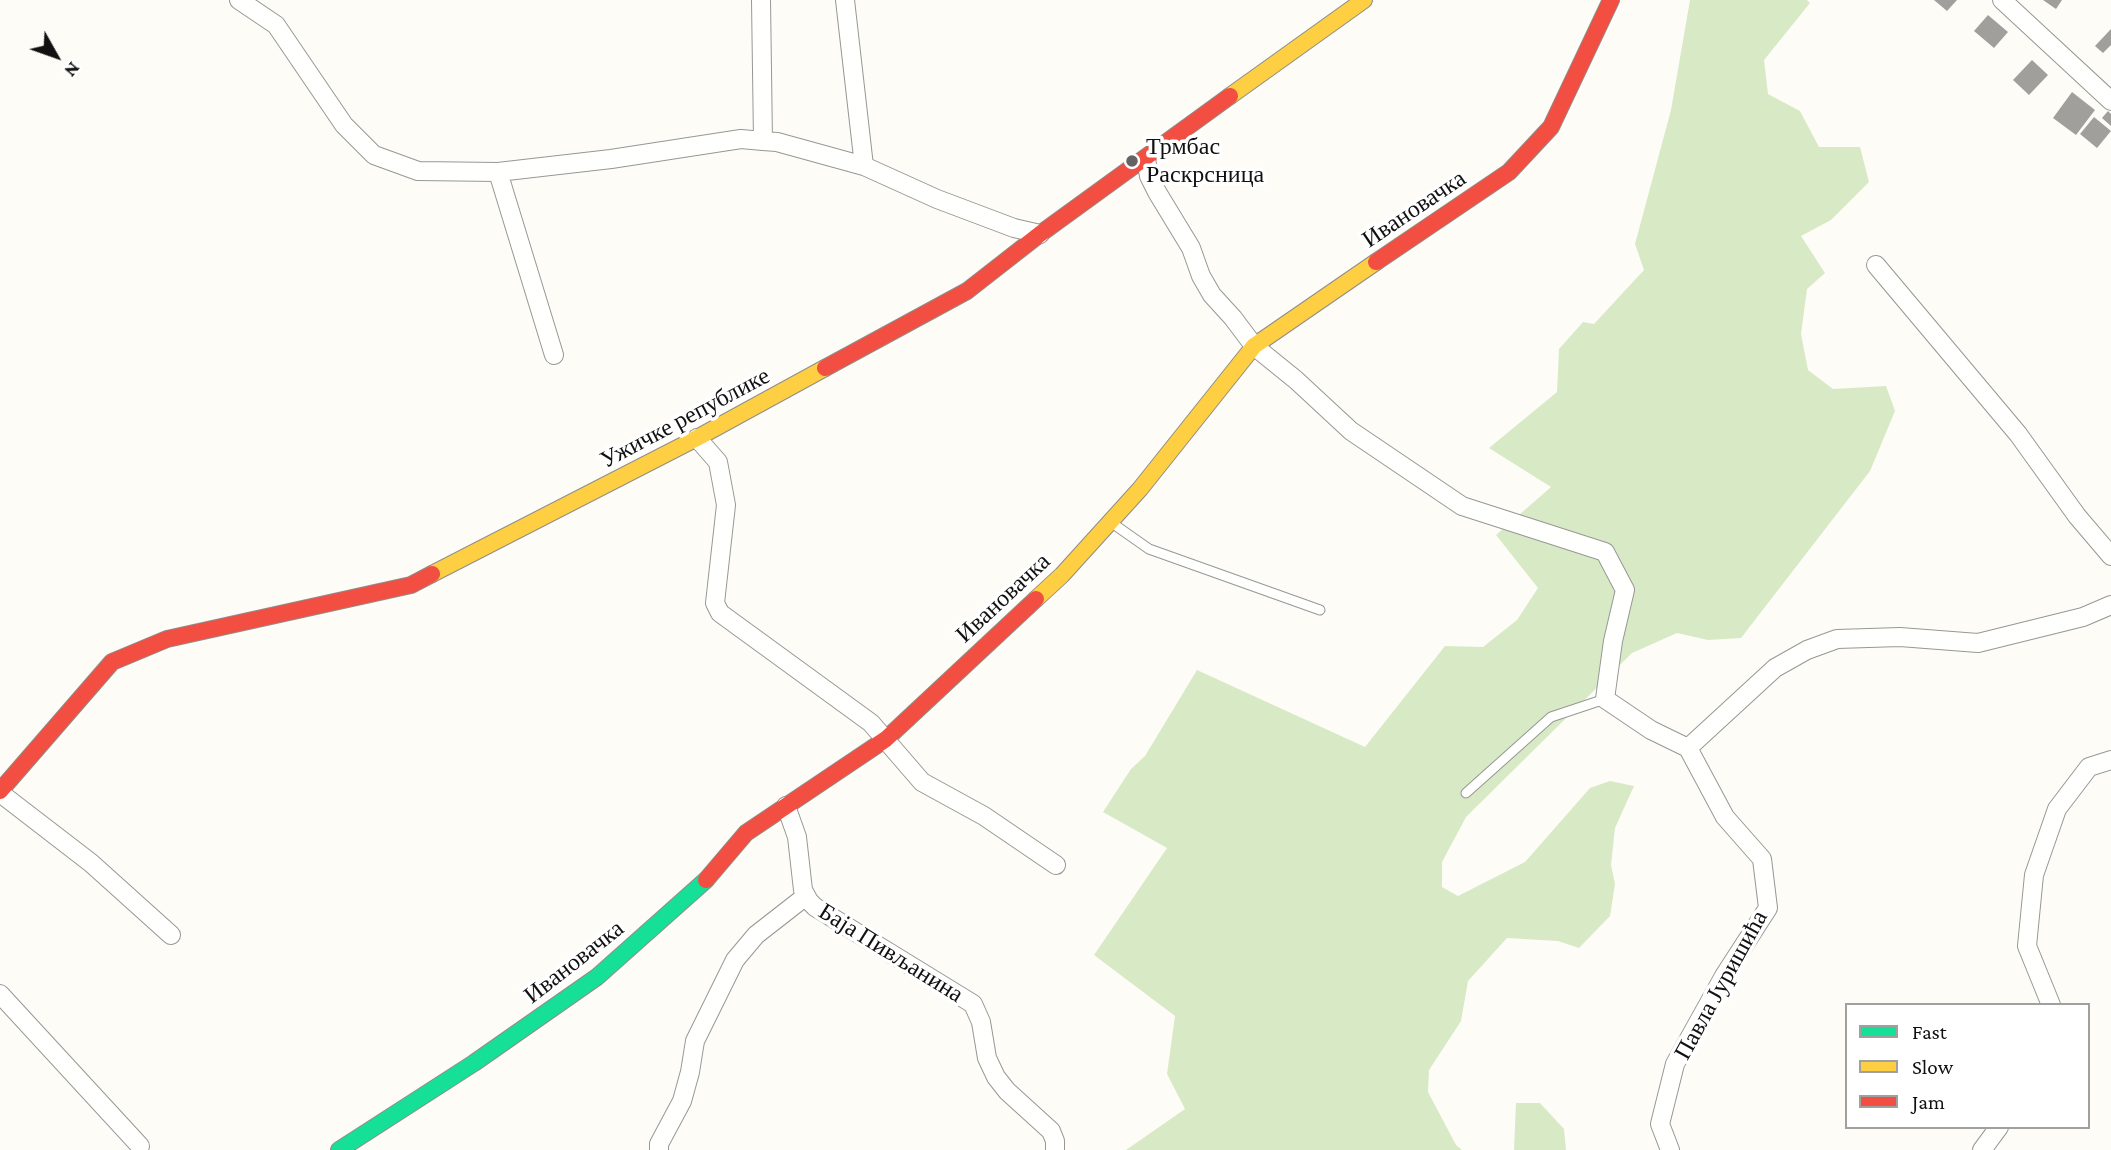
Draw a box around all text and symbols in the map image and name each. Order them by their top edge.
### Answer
north arrow [21,21,91,91]
text: N [60,58,85,82]
place label: Трмбас Раскрсница [1146,133,1264,189]
marker: Трмбас Раскрсница [1124,153,1140,169]
street label: Ивановачка [1357,164,1471,254]
street label: Ужичке републике [595,361,775,475]
street label: Ивановачка [950,547,1056,649]
street label: Баја Пивљанина [813,897,969,1009]
street label: Павла Јуришића [1668,905,1774,1065]
street label: Ивановачка [518,914,630,1010]
legend [1845,1003,2090,1129]
text: Fast [1912,1020,1947,1044]
text: Slow [1912,1055,1953,1079]
text: Jam [1912,1090,1945,1114]

